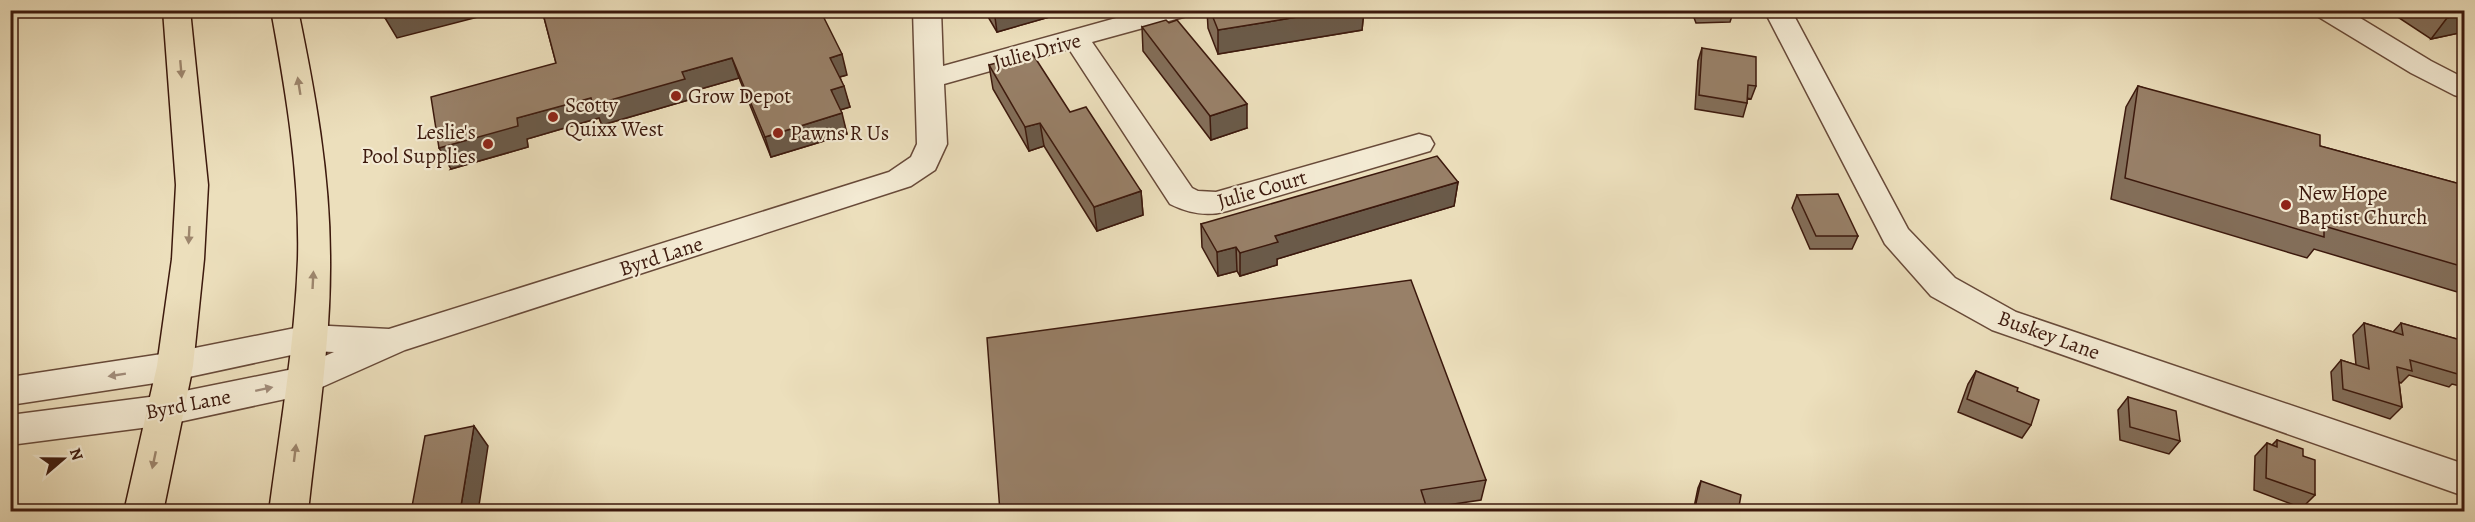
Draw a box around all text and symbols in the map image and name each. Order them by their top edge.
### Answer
street label: Julie Drive [990,26,1084,76]
one-way arrow [177,59,186,78]
one-way arrow [294,76,303,95]
place label: Grow Depot [688,82,791,110]
marker: Grow Depot [669,89,683,103]
place label: Scotty Quixx West [565,91,664,143]
marker: Scotty Quixx West [546,110,560,124]
place label: Leslie's Pool Supplies [362,118,476,170]
place label: Pawns R Us [790,119,889,147]
marker: Pawns R Us [771,126,785,140]
marker: Leslie's Pool Supplies [481,137,495,151]
street label: Julie Court [1214,163,1310,215]
place label: New Hope Baptist Church [2298,179,2427,231]
marker: New Hope Baptist Church [2279,198,2293,212]
one-way arrow [184,225,193,244]
street label: Byrd Lane [616,229,706,283]
one-way arrow [308,271,317,290]
street label: Buskey Lane [1994,304,2104,366]
one-way arrow [108,371,127,380]
street label: Byrd Lane [143,382,233,426]
one-way arrow [254,384,273,393]
north arrow [33,429,93,489]
one-way arrow [291,444,300,463]
text: N [64,445,89,464]
one-way arrow [149,451,158,470]

